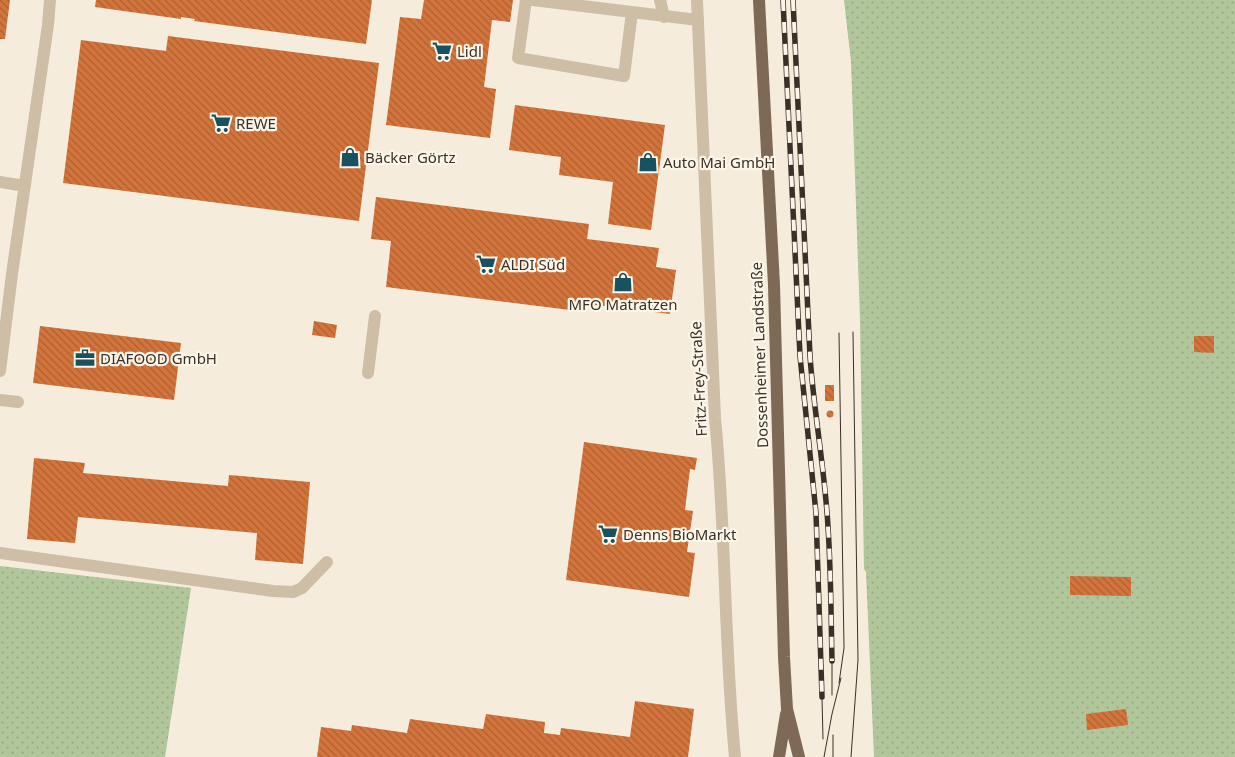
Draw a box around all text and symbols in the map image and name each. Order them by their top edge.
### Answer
supermarket icon: Lidl [431,40,453,62]
place label: Lidl [457,41,482,61]
supermarket icon: REWE [210,112,232,134]
place label: REWE [236,113,276,133]
shop icon: Bäcker Görtz [339,146,361,168]
place label: Bäcker Görtz [365,147,456,167]
shop icon: Auto Mai GmbH [637,151,659,173]
place label: Auto Mai GmbH [663,152,775,172]
supermarket icon: ALDI Süd [475,253,497,275]
place label: ALDI Süd [501,254,565,274]
street label: Dossenheimer Landstraße [746,262,772,448]
shop icon: MFO Matratzen [612,271,634,293]
place label: MFO Matratzen [569,294,677,314]
street label: Fritz-Frey-Straße [685,321,711,437]
office icon: DIAFOOD GmbH [74,347,96,369]
place label: DIAFOOD GmbH [100,348,217,368]
supermarket icon: Denns BioMarkt [597,523,619,545]
place label: Denns BioMarkt [623,524,737,544]

